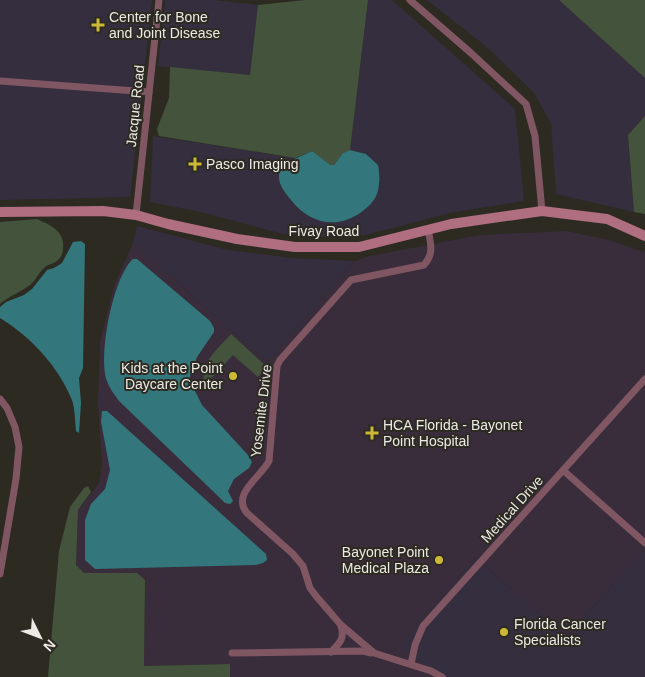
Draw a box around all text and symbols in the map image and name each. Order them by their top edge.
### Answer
place label: Center for Bone and Joint Disease [109,9,221,41]
marker: Center for Bone and Joint Disease [91,18,105,32]
street label: Jacque Road [123,64,147,148]
place label: Pasco Imaging [206,156,299,172]
marker: Pasco Imaging [188,157,202,171]
street label: Fivay Road [289,223,359,239]
place label: Kids at the Point Daycare Center [121,360,223,392]
street label: Yosemite Drive [247,363,275,458]
marker: Kids at the Point Daycare Center [227,370,239,382]
place label: HCA Florida - Bayonet Point Hospital [383,417,522,449]
marker: HCA Florida - Bayonet Point Hospital [365,426,379,440]
street label: Medical Drive [478,472,546,546]
place label: Bayonet Point Medical Plaza [342,544,429,576]
marker: Bayonet Point Medical Plaza [433,554,445,566]
north arrow [15,612,65,662]
place label: Florida Cancer Specialists [514,616,606,648]
marker: Florida Cancer Specialists [498,626,510,638]
text: N [40,637,59,655]

